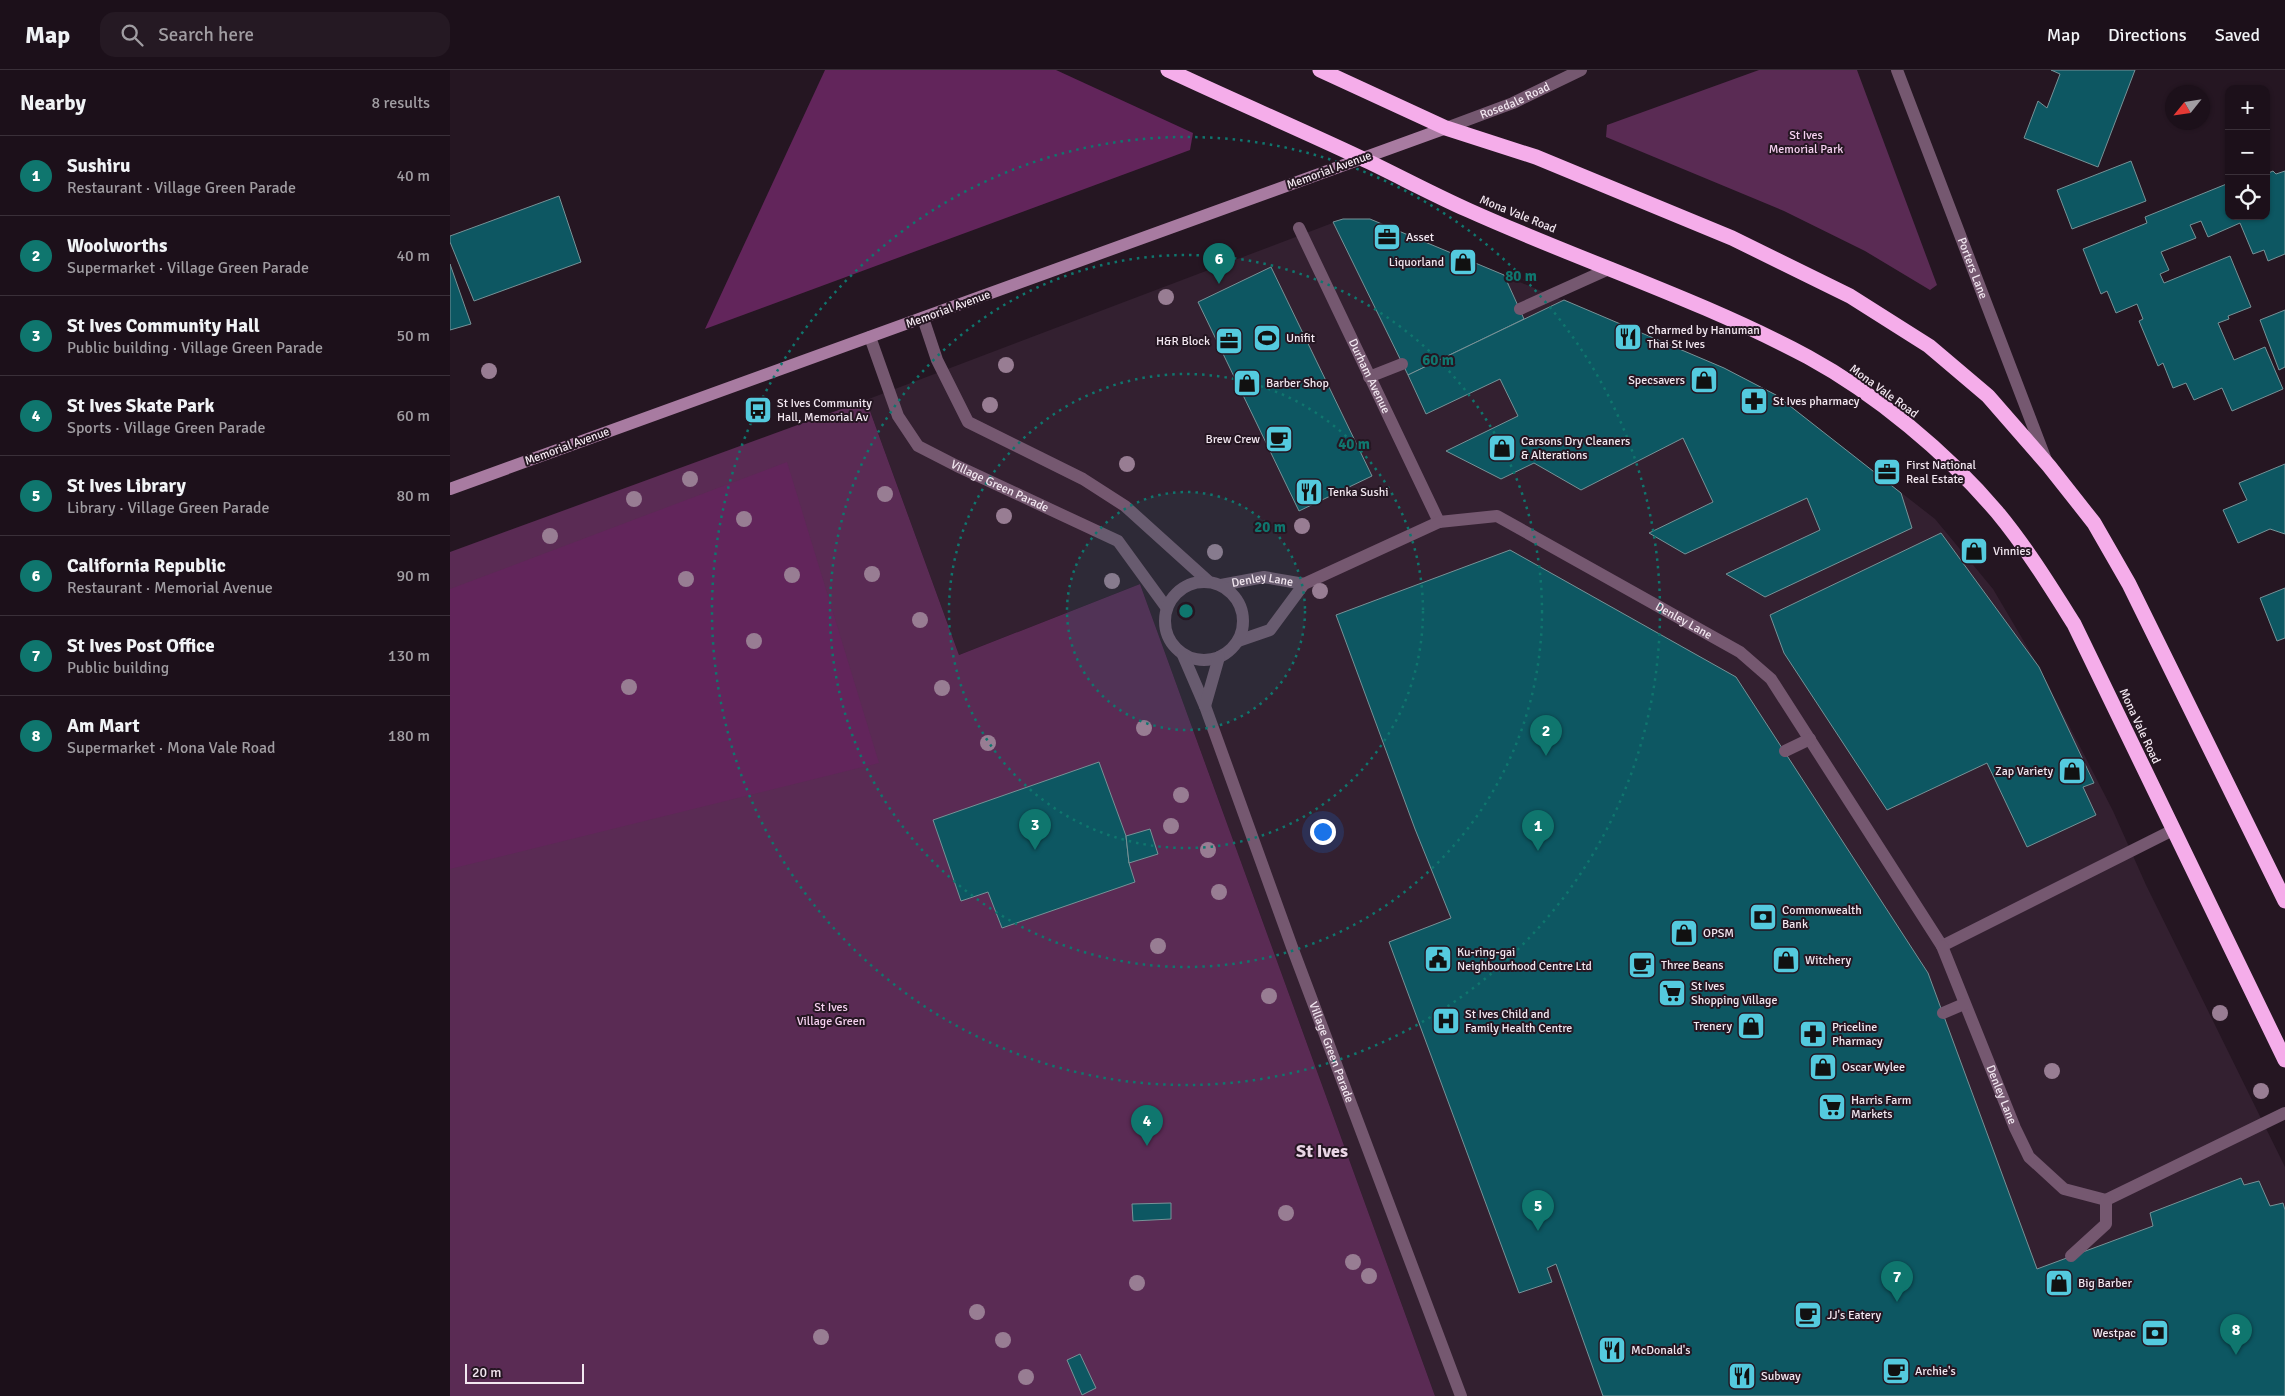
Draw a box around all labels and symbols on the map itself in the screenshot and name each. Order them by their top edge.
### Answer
street label: Rosedale Road [1478,79,1552,123]
north arrow [2165,85,2210,130]
park label: St Ives Memorial Park [1769,128,1843,157]
street label: Memorial Avenue [1285,148,1374,193]
street label: Mona Vale Road [1477,192,1558,237]
office icon: Asset [1372,222,1402,252]
place label: Asset [1406,230,1434,245]
street label: Porters Lane [1954,235,1991,301]
pin: 6 [1203,243,1235,284]
shop icon: Liquorland [1448,247,1478,277]
place label: Liquorland [1389,255,1444,270]
text: 80 m [1505,267,1537,285]
street label: Memorial Avenue [904,287,993,332]
restaurant icon: Charmed by Hanuman Thai St Ives [1613,322,1643,352]
sports icon: Unifit [1252,323,1282,353]
place label: Charmed by Hanuman Thai St Ives [1647,323,1760,352]
office icon: H&R Block [1214,326,1244,356]
place label: Unifit [1286,331,1315,346]
place label: H&R Block [1156,334,1210,349]
street label: Durham Avenue [1345,336,1393,416]
text: 60 m [1422,351,1454,369]
street label: Mona Vale Road [1846,361,1921,421]
shop icon: Specsavers [1689,365,1719,395]
shop icon: Barber Shop [1232,368,1262,398]
place label: Specsavers [1628,373,1685,388]
place label: Barber Shop [1266,376,1329,391]
pharmacy icon: St Ives pharmacy [1739,386,1769,416]
place label: St Ives pharmacy [1773,394,1860,409]
bus stop icon: St Ives Community Hall, Memorial Av [743,395,773,425]
place label: St Ives Community Hall, Memorial Av [777,396,872,425]
street label: Memorial Avenue [523,424,612,469]
cafe icon: Brew Crew [1264,424,1294,454]
place label: Brew Crew [1206,432,1260,447]
shop icon: Carsons Dry Cleaners & Alterations [1487,433,1517,463]
place label: Carsons Dry Cleaners & Alterations [1521,434,1630,463]
text: 40 m [1338,435,1370,453]
street label: Village Green Parade [948,457,1051,516]
office icon: First National Real Estate [1872,457,1902,487]
place label: First National Real Estate [1906,458,1977,487]
restaurant icon: Tenka Sushi [1294,477,1324,507]
place label: Tenka Sushi [1328,485,1388,500]
text: 20 m [1254,518,1286,536]
shop icon: Vinnies [1959,536,1989,566]
place label: Vinnies [1993,544,2031,559]
street label: Denley Lane [1230,570,1294,591]
street label: Denley Lane [1653,599,1715,643]
centre of rings [1177,602,1195,620]
street label: Mona Vale Road [2116,686,2164,766]
pin: 2 [1530,715,1562,756]
shop icon: Zap Variety [2057,756,2087,786]
place label: Zap Variety [1995,764,2053,779]
pin: 3 [1019,809,1051,850]
pin: 1 [1522,810,1554,851]
your location [1310,819,1336,845]
bank icon: Commonwealth Bank [1748,902,1778,932]
place label: Commonwealth Bank [1782,903,1862,932]
shop icon: OPSM [1669,918,1699,948]
place label: OPSM [1703,926,1734,941]
public building icon: Ku-ring-gai Neighbourhood Centre Ltd [1423,944,1453,974]
place label: Ku-ring-gai Neighbourhood Centre Ltd [1457,945,1592,974]
shop icon: Witchery [1771,945,1801,975]
cafe icon: Three Beans [1627,950,1657,980]
place label: Witchery [1805,953,1851,968]
place label: Three Beans [1661,958,1723,973]
supermarket icon: St Ives Shopping Village [1657,978,1687,1008]
place label: St Ives Shopping Village [1691,979,1777,1008]
park label: St Ives Village Green [797,1000,865,1029]
street label: Village Green Parade [1305,1000,1357,1105]
hospital icon: St Ives Child and Family Health Centre [1431,1006,1461,1036]
place label: St Ives Child and Family Health Centre [1465,1007,1572,1036]
shop icon: Trenery [1736,1011,1766,1041]
place label: Trenery [1694,1019,1732,1034]
pharmacy icon: Priceline Pharmacy [1798,1019,1828,1049]
place label: Priceline Pharmacy [1832,1020,1883,1049]
shop icon: Oscar Wylee [1808,1052,1838,1082]
place label: Oscar Wylee [1842,1060,1905,1075]
street label: Denley Lane [1982,1063,2020,1127]
supermarket icon: Harris Farm Markets [1817,1092,1847,1122]
place label: Harris Farm Markets [1851,1093,1911,1122]
pin: 4 [1131,1105,1163,1146]
district label: St Ives [1296,1140,1348,1162]
pin: 5 [1522,1190,1554,1231]
pin: 7 [1881,1261,1913,1302]
shop icon: Big Barber [2044,1268,2074,1298]
place label: Big Barber [2078,1276,2133,1291]
cafe icon: JJ's Eatery [1793,1300,1823,1330]
place label: JJ's Eatery [1827,1308,1881,1323]
pin: 8 [2220,1314,2252,1355]
bank icon: Westpac [2140,1318,2170,1348]
place label: Westpac [2093,1326,2136,1341]
restaurant icon: McDonald's [1597,1335,1627,1365]
place label: McDonald's [1631,1343,1691,1358]
cafe icon: Archie's [1881,1356,1911,1386]
scale bar [465,1361,584,1384]
restaurant icon: Subway [1727,1361,1757,1391]
place label: Archie's [1915,1364,1956,1379]
place label: Subway [1761,1369,1801,1384]

